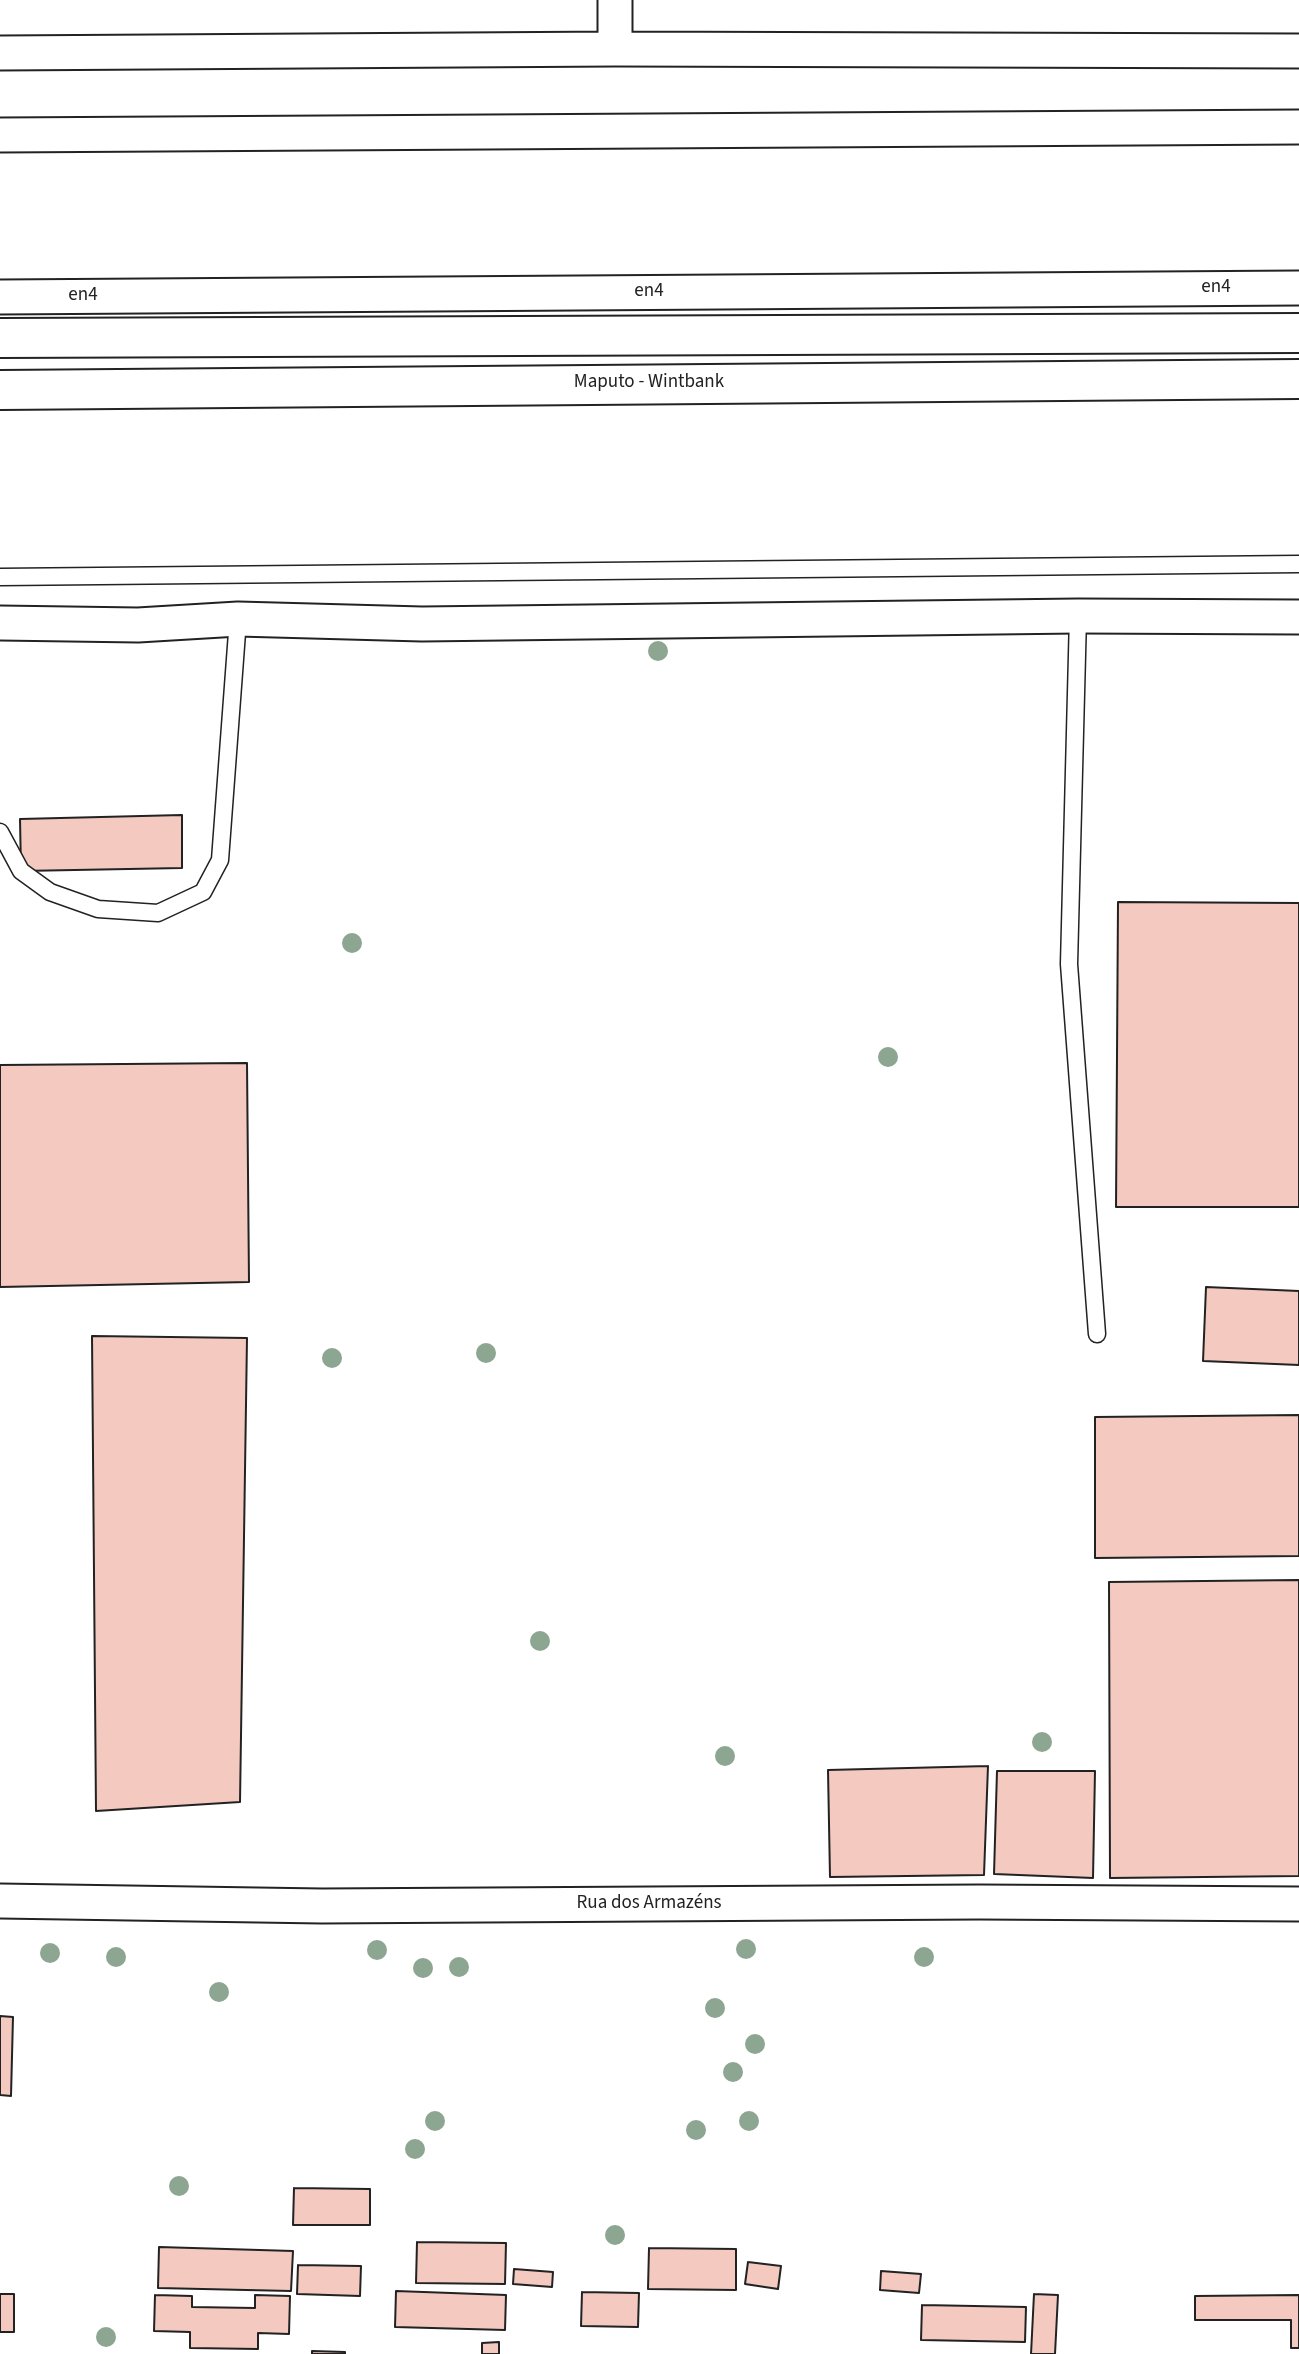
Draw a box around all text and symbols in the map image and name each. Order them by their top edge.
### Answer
street label: en4 [1201,277,1231,299]
street label: en4 [634,281,664,303]
street label: en4 [68,285,98,307]
street label: Maputo - Wintbank [574,372,724,394]
street label: Rua dos Armazéns [577,1893,721,1915]

